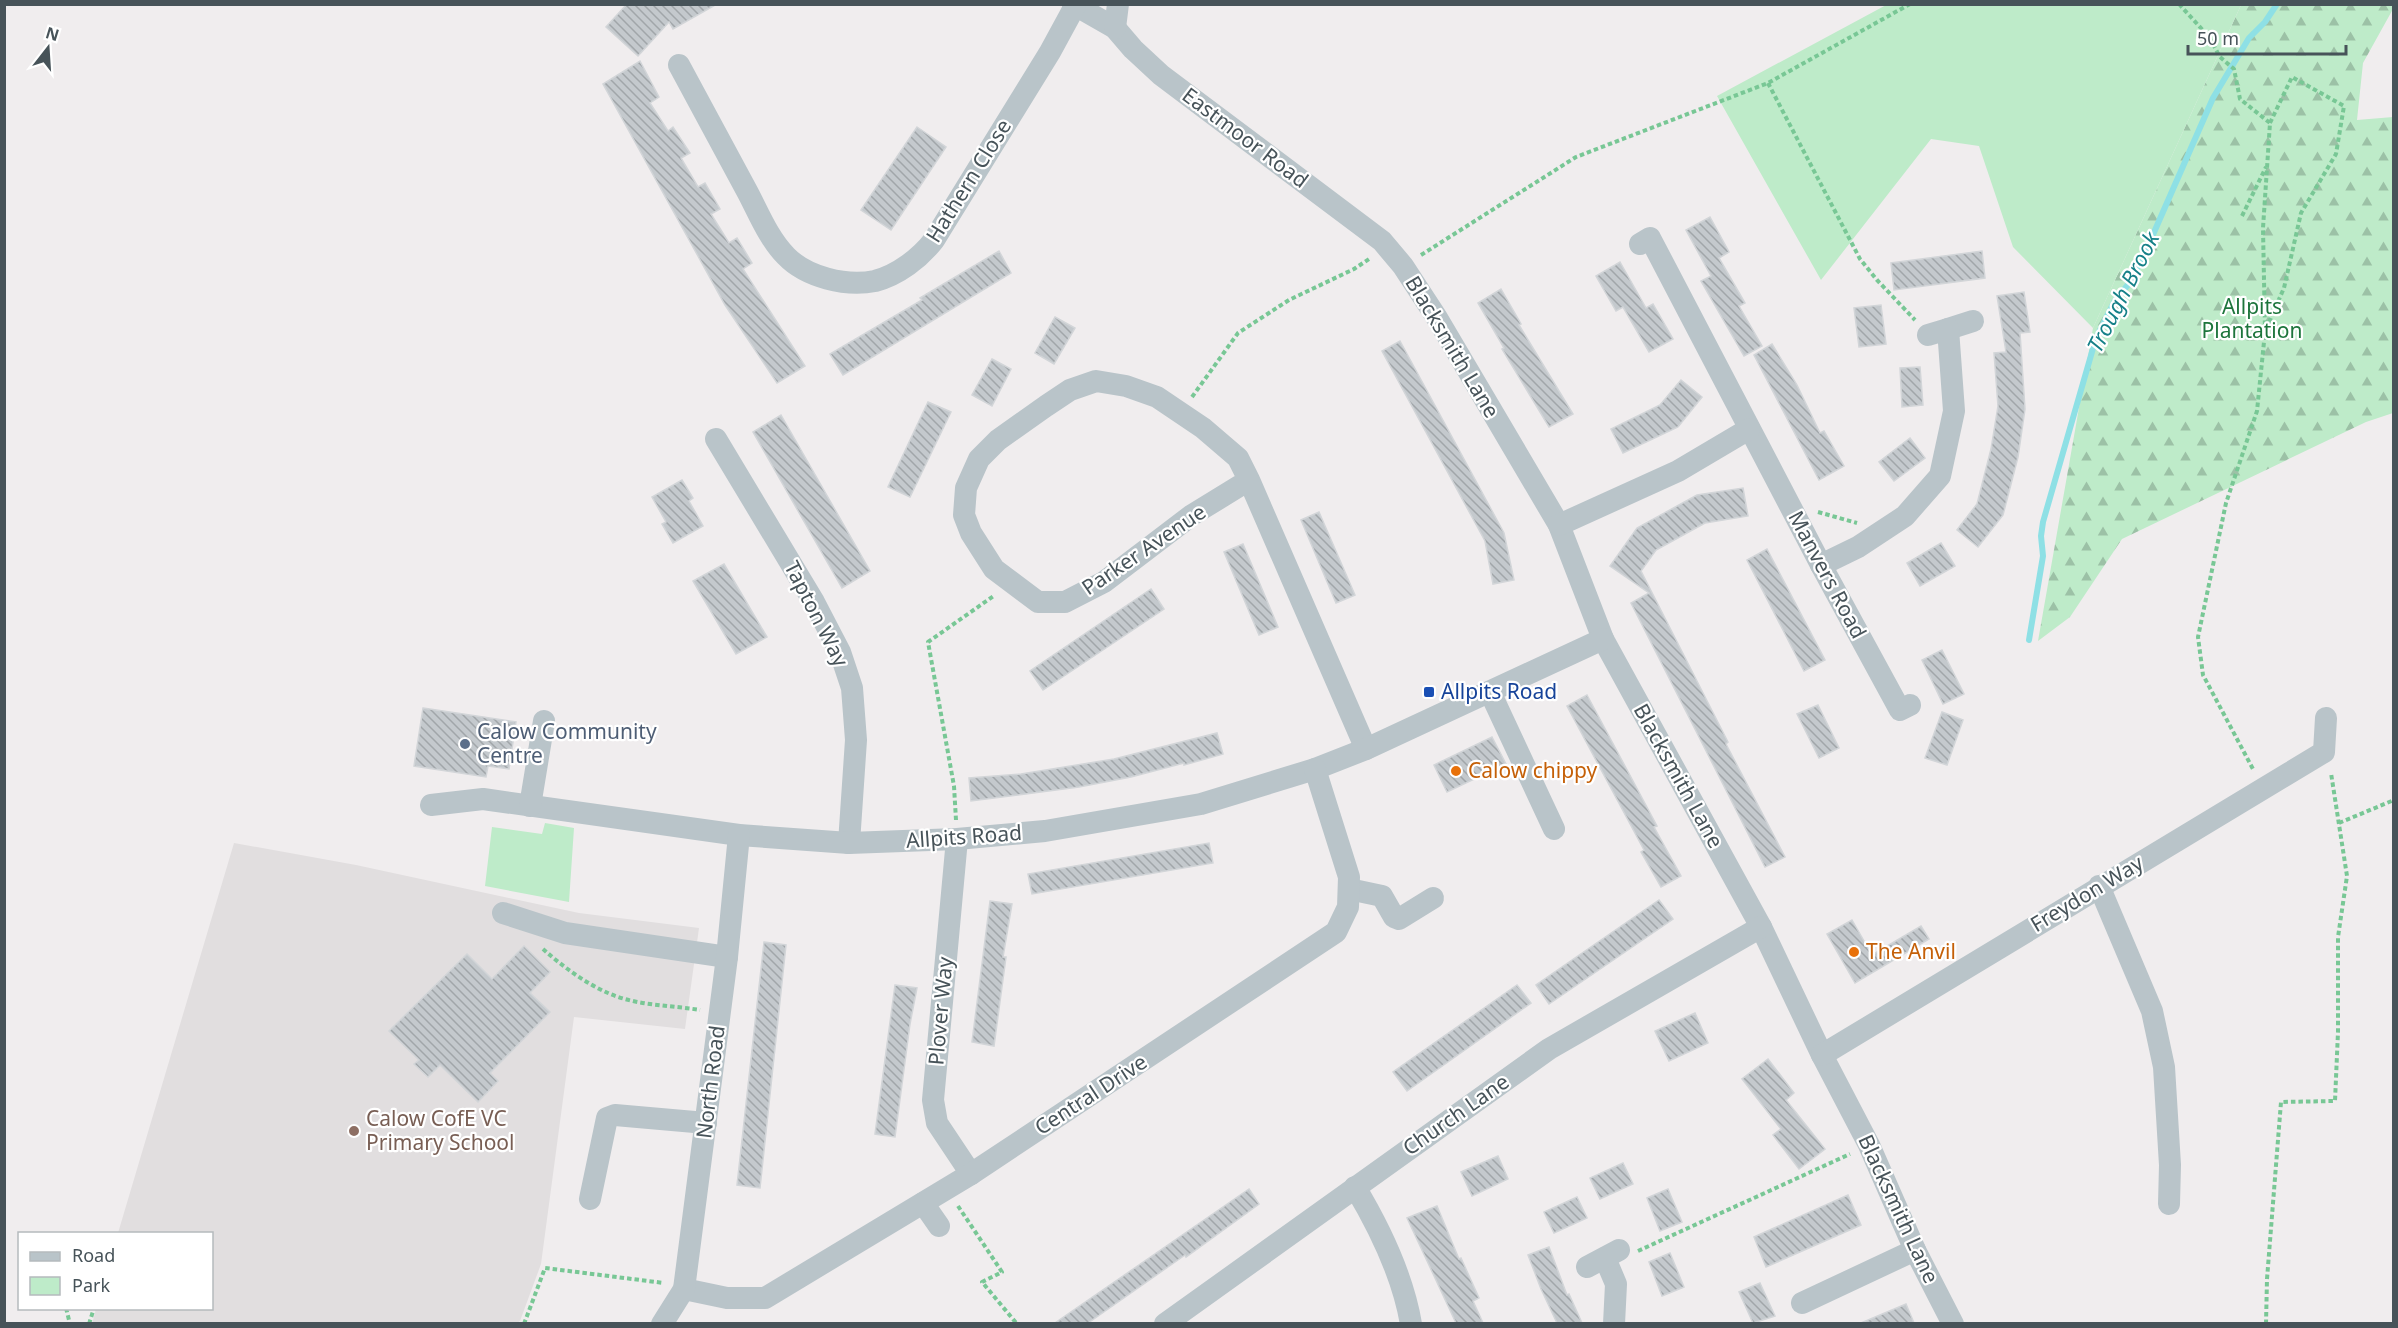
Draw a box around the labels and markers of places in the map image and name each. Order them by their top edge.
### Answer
place label: Allpits Road [1441,677,1557,705]
marker: Allpits Road [1422,685,1436,699]
place label: Calow Community Centre [477,717,657,769]
marker: Calow Community Centre [458,737,472,751]
place label: Calow chippy [1468,756,1598,784]
marker: Calow chippy [1449,764,1463,778]
place label: The Anvil [1866,937,1956,965]
marker: The Anvil [1847,945,1861,959]
place label: Calow CofE VC Primary School [366,1104,514,1156]
marker: Calow CofE VC Primary School [347,1124,361,1138]

